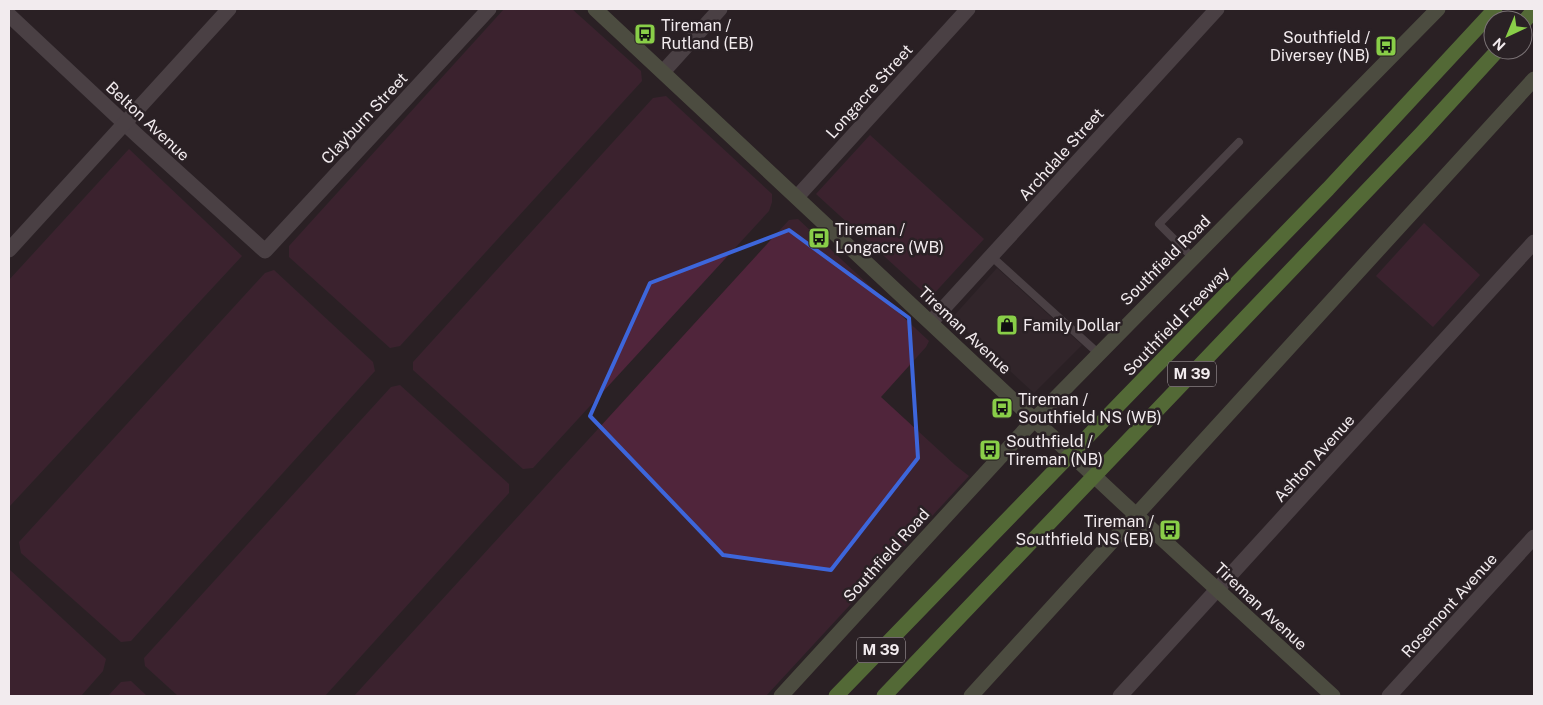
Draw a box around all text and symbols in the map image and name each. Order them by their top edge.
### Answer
north arrow [1483,10,1533,60]
place label: Tireman / Rutland (EB) [661,16,754,53]
bus stop icon: Tireman / Rutland (EB) [633,22,657,46]
place label: Southfield / Diversey (NB) [1270,28,1370,65]
bus stop icon: Southfield / Diversey (NB) [1374,34,1398,58]
text: N [1489,35,1508,54]
street label: Longacre Street [822,40,917,142]
street label: Clayburn Street [317,69,412,168]
street label: Belton Avenue [102,78,193,165]
street label: Archdale Street [1015,104,1108,204]
street label: Southfield Road [1116,211,1214,309]
place label: Tireman / Longacre (WB) [835,220,944,257]
bus stop icon: Tireman / Longacre (WB) [807,226,831,250]
street label: Southfield Freeway [1119,262,1234,380]
street label: Tireman Avenue [914,283,1015,378]
shop icon: Family Dollar [995,313,1019,337]
place label: Family Dollar [1023,316,1121,335]
road number: M 39 [1168,362,1216,386]
place label: Tireman / Southfield NS (WB) [1018,390,1162,427]
bus stop icon: Tireman / Southfield NS (WB) [990,396,1014,420]
street label: Ashton Avenue [1270,411,1359,506]
place label: Southfield / Tireman (NB) [1006,432,1103,469]
bus stop icon: Southfield / Tireman (NB) [978,438,1002,462]
street label: Southfield Road [839,505,933,606]
place label: Tireman / Southfield NS (EB) [1016,512,1154,549]
bus stop icon: Tireman / Southfield NS (EB) [1158,518,1182,542]
street label: Rosemont Avenue [1398,549,1501,661]
street label: Tireman Avenue [1210,559,1311,654]
road number: M 39 [857,638,905,662]

